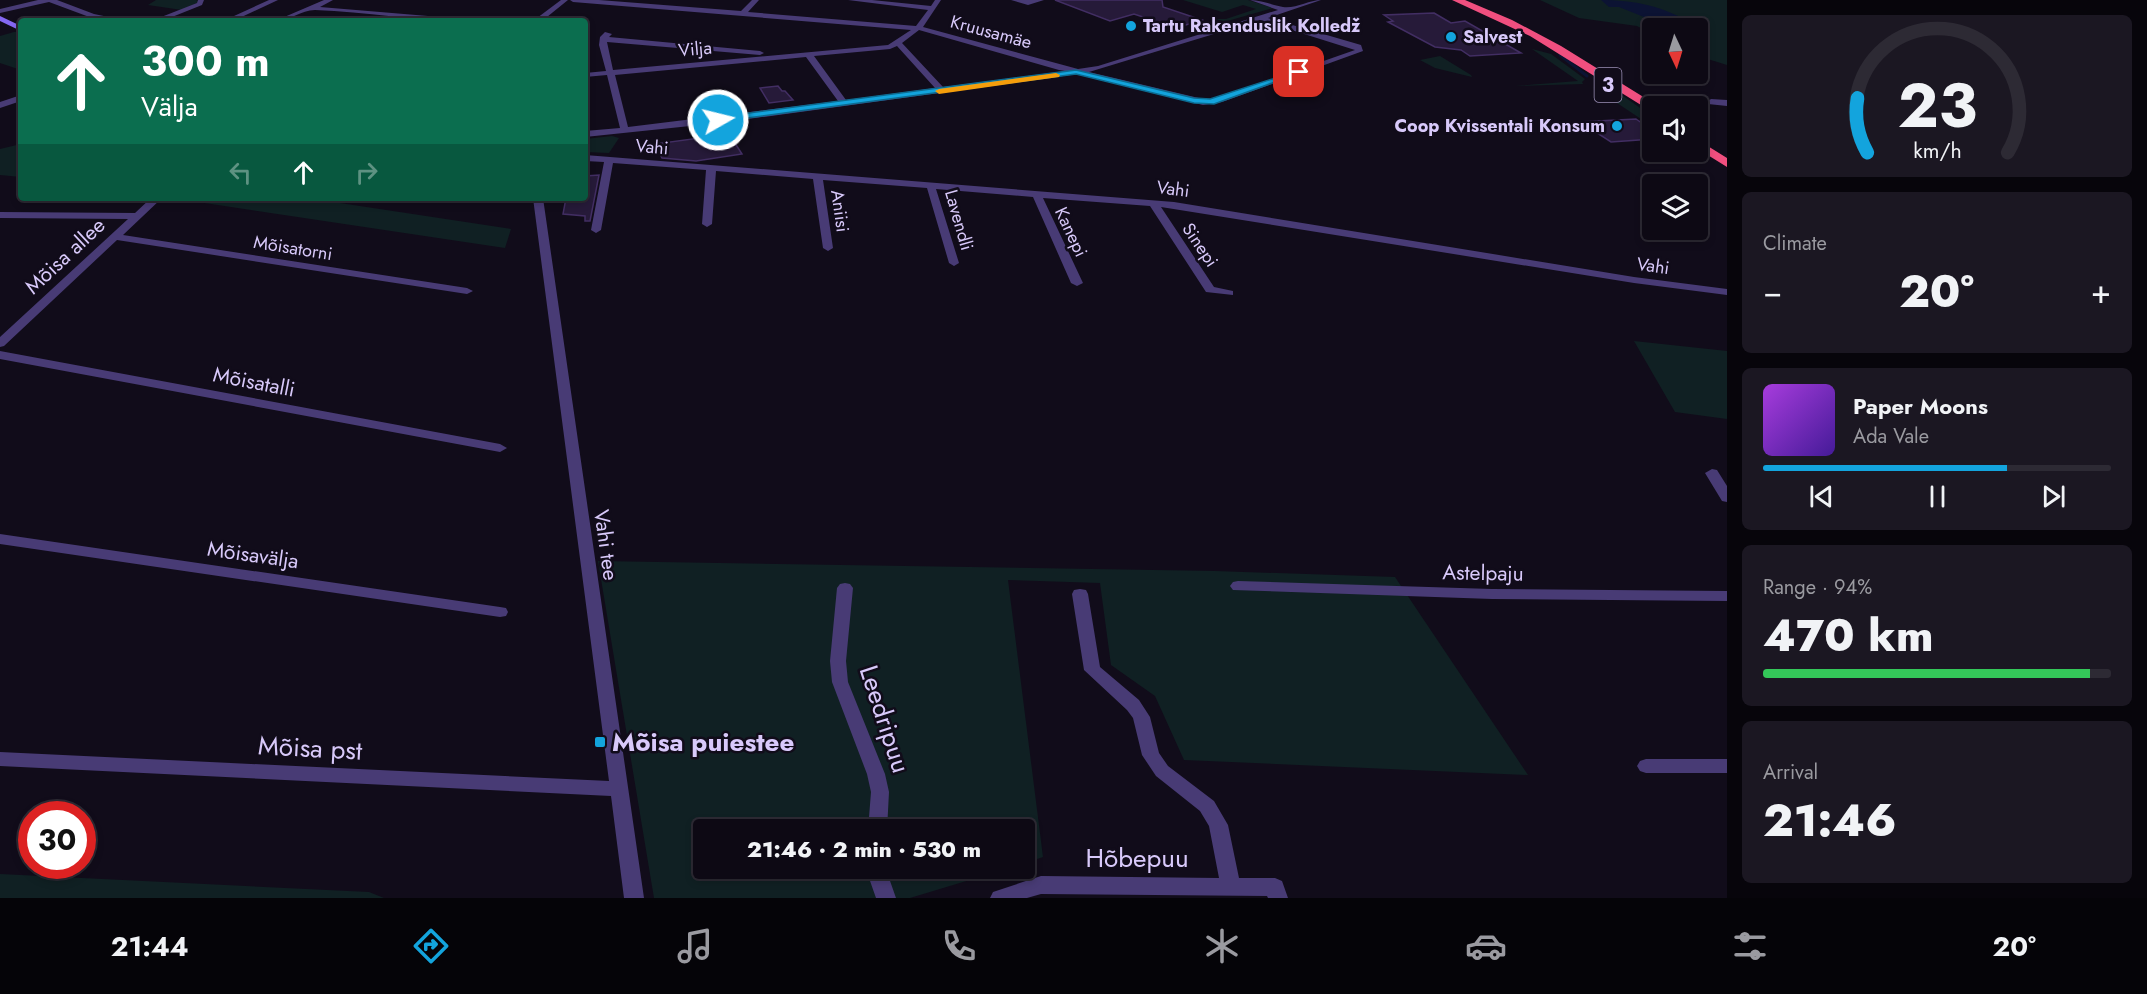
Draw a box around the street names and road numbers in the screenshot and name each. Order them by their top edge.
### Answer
street label: Kruusamäe [947,9,1035,55]
street label: Vilja [677,35,713,63]
road number: 3 [1594,68,1622,102]
street label: Vahi [634,133,670,161]
street label: Vahi [1155,174,1191,204]
street label: Lavendli [938,187,980,253]
street label: Aniisi [824,188,856,234]
street label: Kanepi [1048,203,1094,261]
street label: Mõisa allee [18,211,112,301]
street label: Sinepi [1176,218,1224,272]
street label: Mõisatorni [252,229,334,267]
street label: Vahi [1635,251,1671,281]
street label: Mõisatalli [211,359,297,405]
street label: Vahi tee [586,508,626,583]
street label: Mõisavälja [205,534,301,576]
street label: Astelpaju [1442,557,1524,589]
street label: Leedripuu [850,660,920,778]
street label: Mõisa pst [257,726,364,770]
street label: Hõbepuu [1085,839,1189,877]

